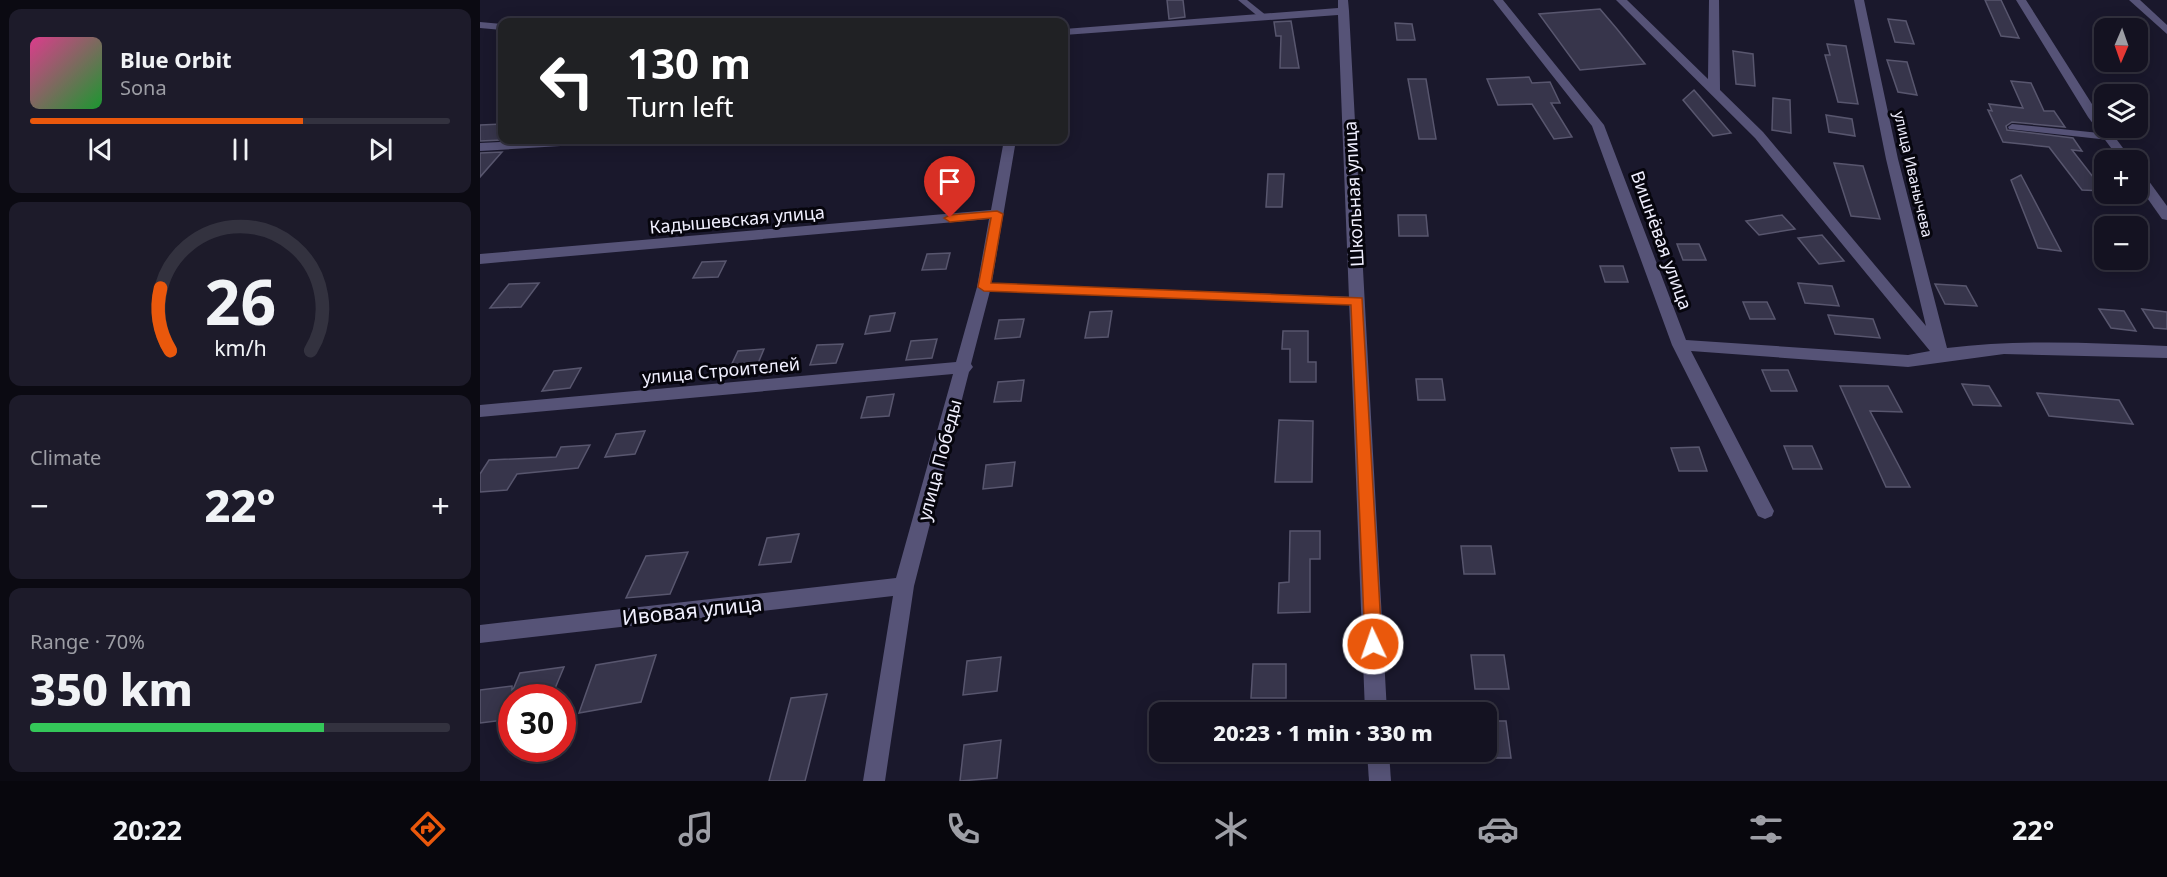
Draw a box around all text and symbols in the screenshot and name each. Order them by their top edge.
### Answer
north arrow [2094,18,2148,72]
map controls [2094,18,2148,270]
text: 130 m [627,34,751,91]
icon: left [528,42,606,120]
text: Blue Orbit [120,44,232,74]
text: Sona [120,74,167,101]
button: layers [2094,84,2148,138]
text: Turn left [627,88,733,125]
street label: улица Иванычева [1890,109,1938,239]
street label: Школьная улица [1337,120,1369,268]
icon: previous [84,133,117,166]
icon: pause [224,133,257,166]
icon: next [364,133,397,166]
button: + [2094,150,2148,204]
pin [924,156,975,218]
icon: arrive [933,165,966,198]
street label: Вишнёвая улица [1626,167,1698,313]
street label: Кадышевская улица [648,199,826,239]
button: − [2094,216,2148,270]
text: 26 [204,258,276,343]
text: km/h [214,333,266,362]
street label: улица Строителей [641,351,801,389]
street label: улица Победы [911,397,967,523]
text: Climate [30,444,101,471]
text: 22° [204,474,276,535]
text: − [30,483,49,528]
text: + [431,483,450,528]
street label: Ивовая улица [621,589,763,631]
position arrow [1341,612,1405,676]
text: Range · 70% [30,628,145,655]
text: 350 km [30,658,193,719]
speed limit sign: 30 [498,684,576,762]
text: 20:23 · 1 min · 330 m [1213,717,1433,747]
icon: directions [407,808,449,850]
icon: music [675,808,717,850]
icon: phone [942,808,984,850]
icon: climate [1210,808,1252,850]
icon: car [1477,808,1519,850]
icon: filters [1745,808,1787,850]
text: 20:22 [113,811,182,848]
text: 22° [2012,811,2054,848]

